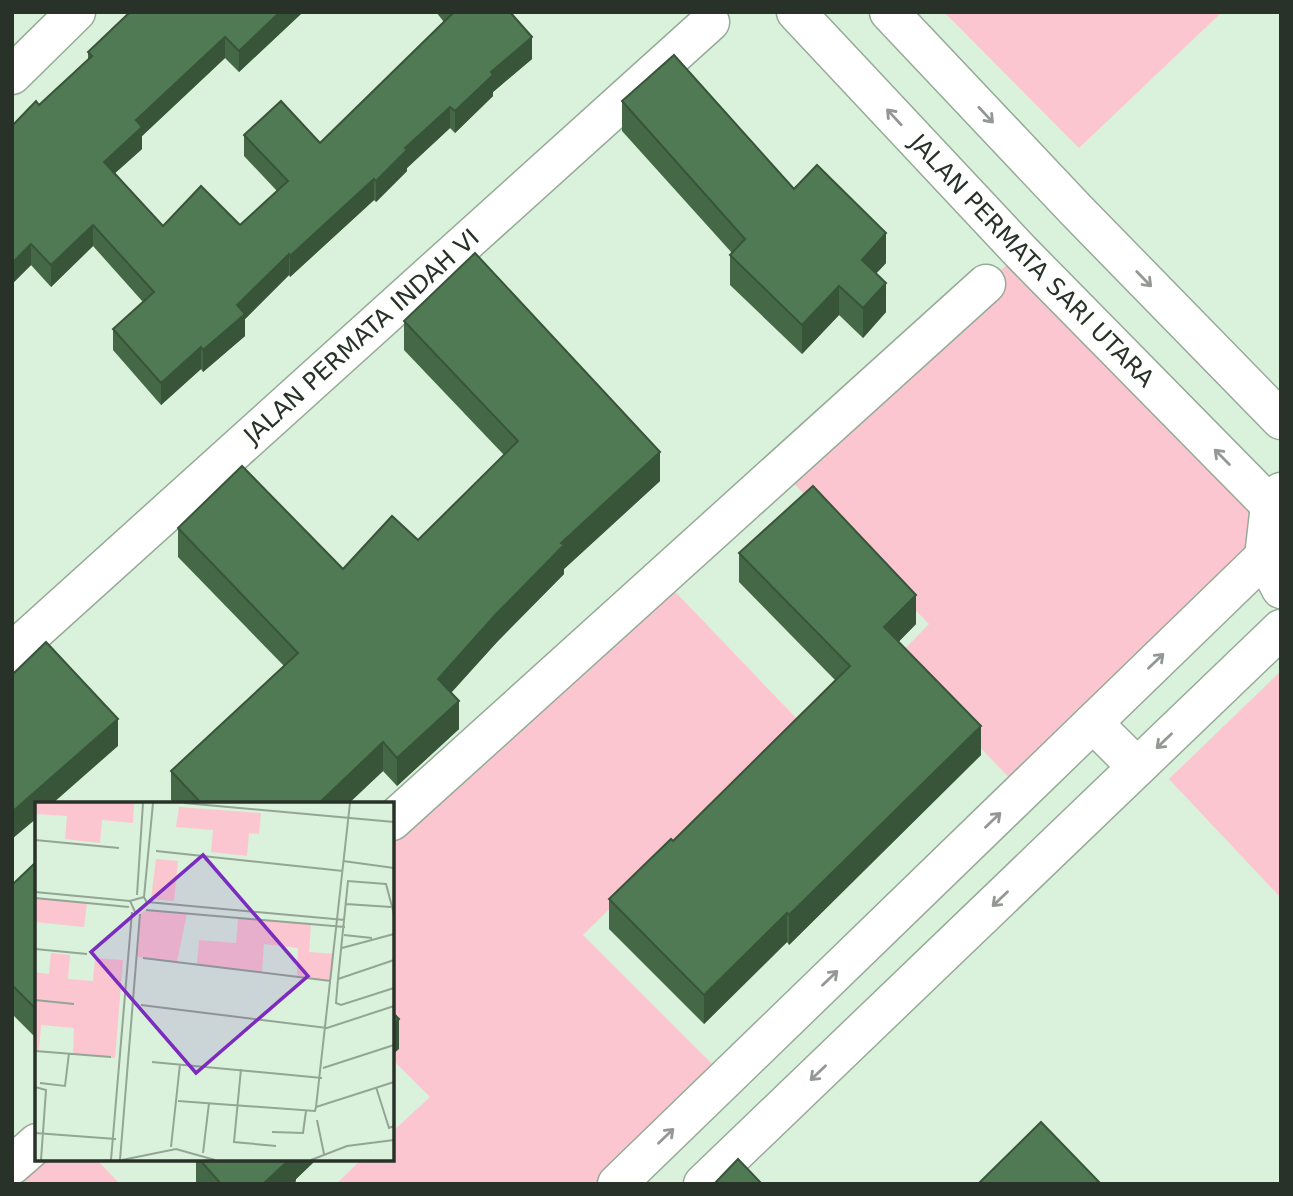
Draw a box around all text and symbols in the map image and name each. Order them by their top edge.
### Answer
one-way arrow [978,106,995,123]
one-way arrow [886,108,902,126]
street label: JALAN PERMATA SARI UTARA [903,127,1160,393]
street label: JALAN PERMATA INDAH VI [237,223,485,451]
one-way arrow [1135,271,1152,288]
one-way arrow [1213,449,1230,466]
one-way arrow [1147,653,1164,670]
one-way arrow [1155,732,1172,749]
inset map [35,802,394,1161]
one-way arrow [984,811,1001,828]
one-way arrow [991,890,1008,907]
one-way arrow [821,969,838,986]
one-way arrow [810,1065,827,1082]
one-way arrow [657,1128,674,1145]

